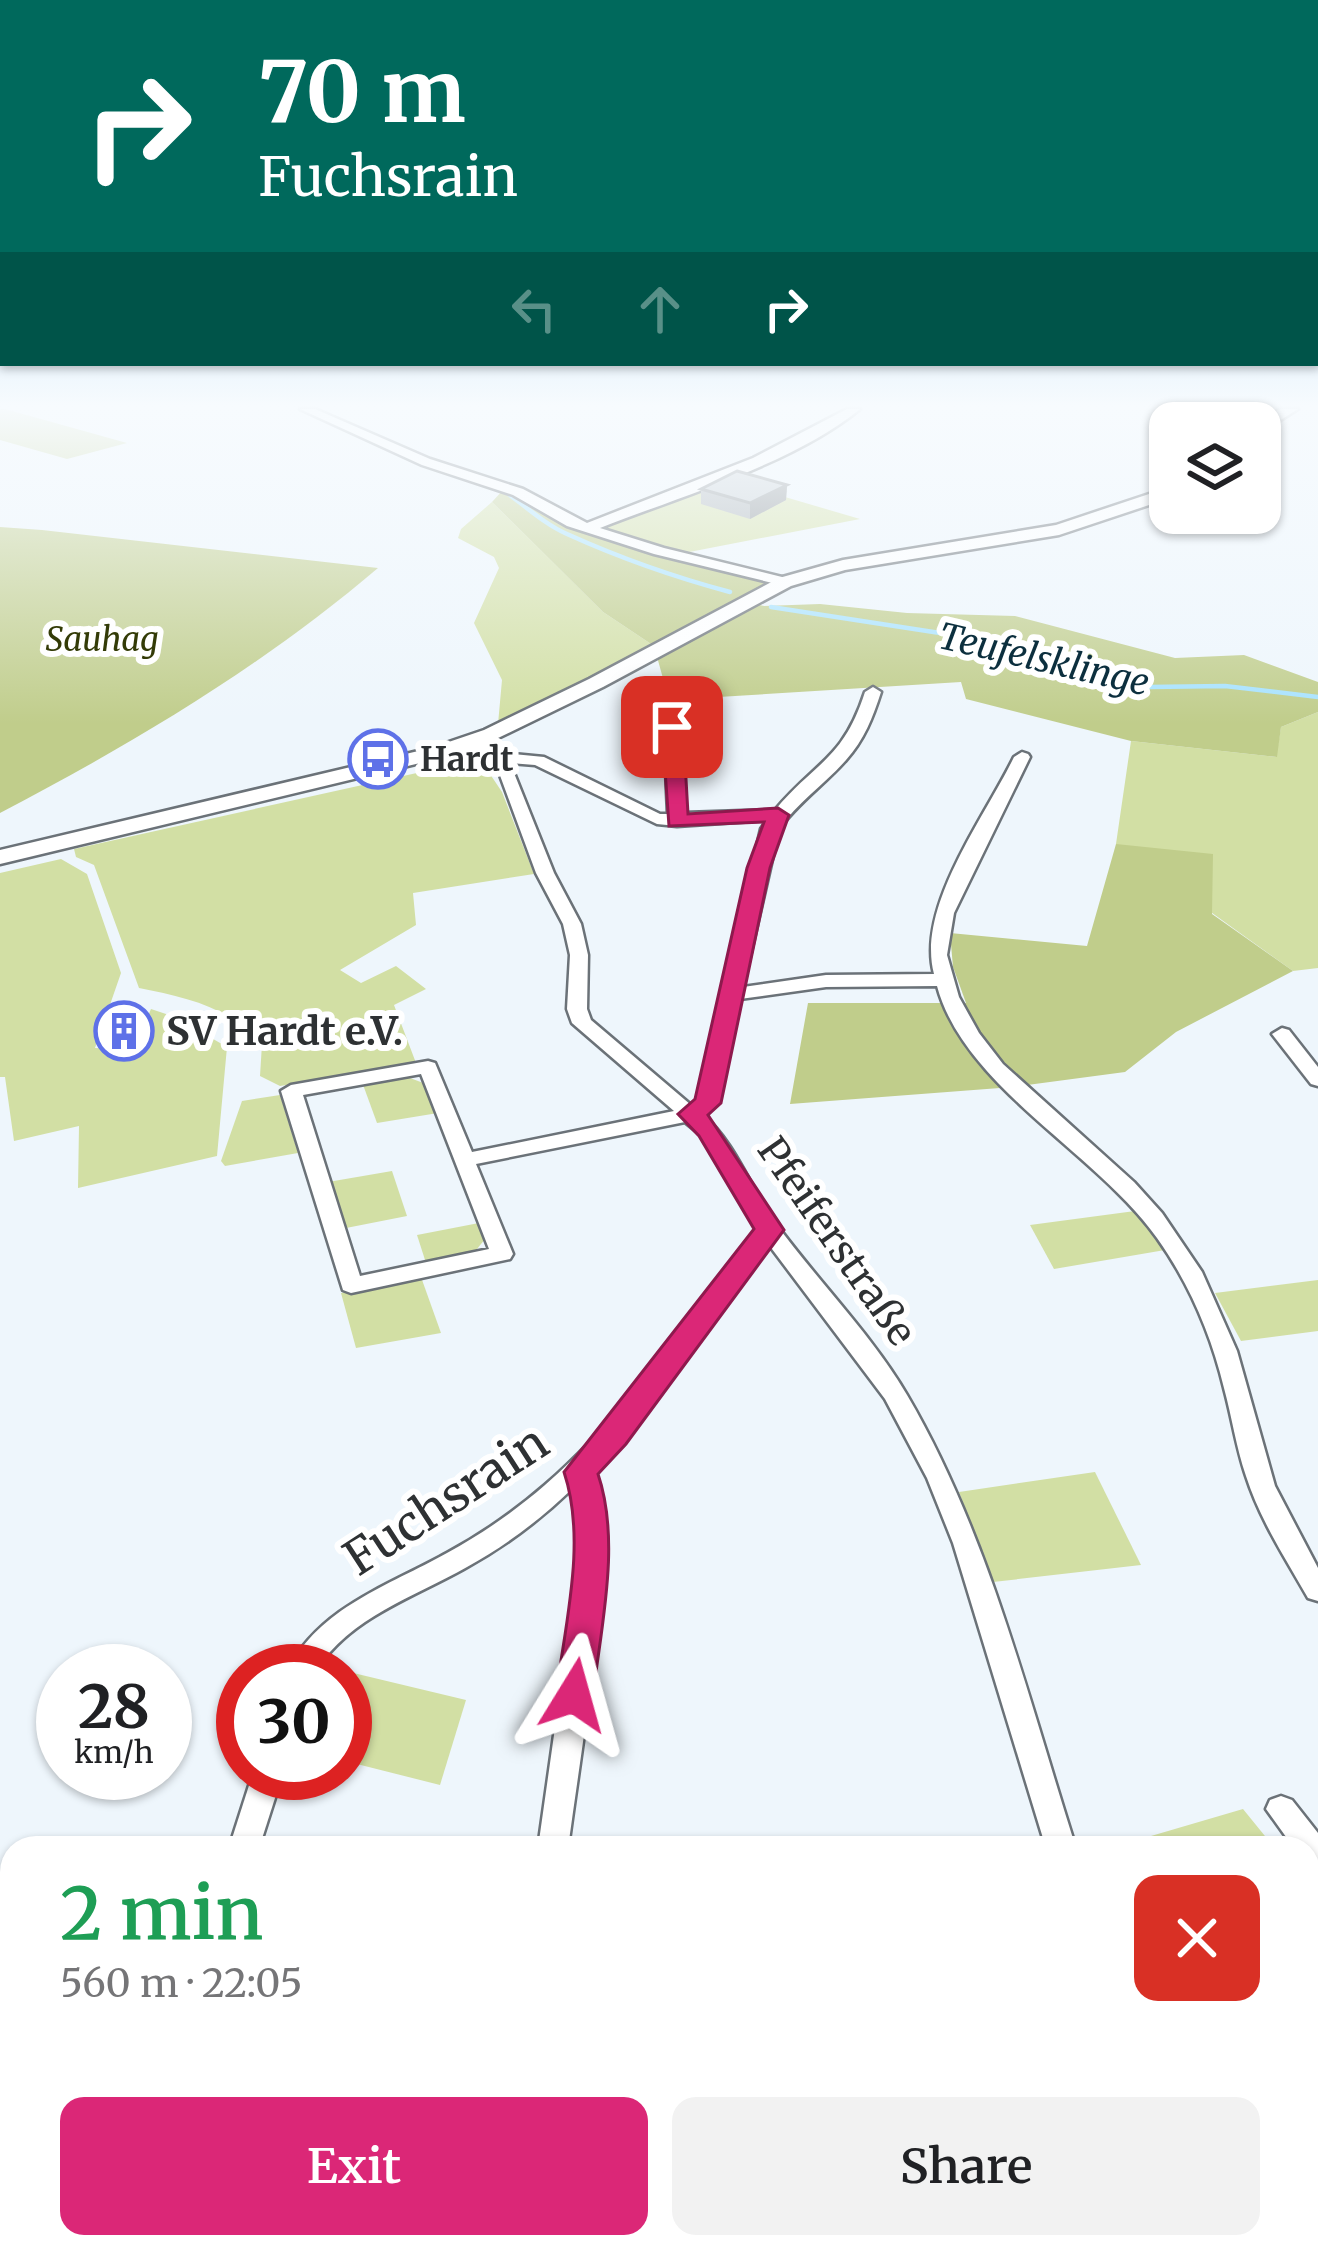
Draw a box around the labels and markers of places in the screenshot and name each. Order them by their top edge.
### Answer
pin [621,676,723,778]
bus stop icon: Hardt [347,728,409,790]
place label: Hardt [420,739,513,780]
building icon: SV Hardt e.V. [93,1000,155,1062]
place label: SV Hardt e.V. [166,1007,403,1056]

